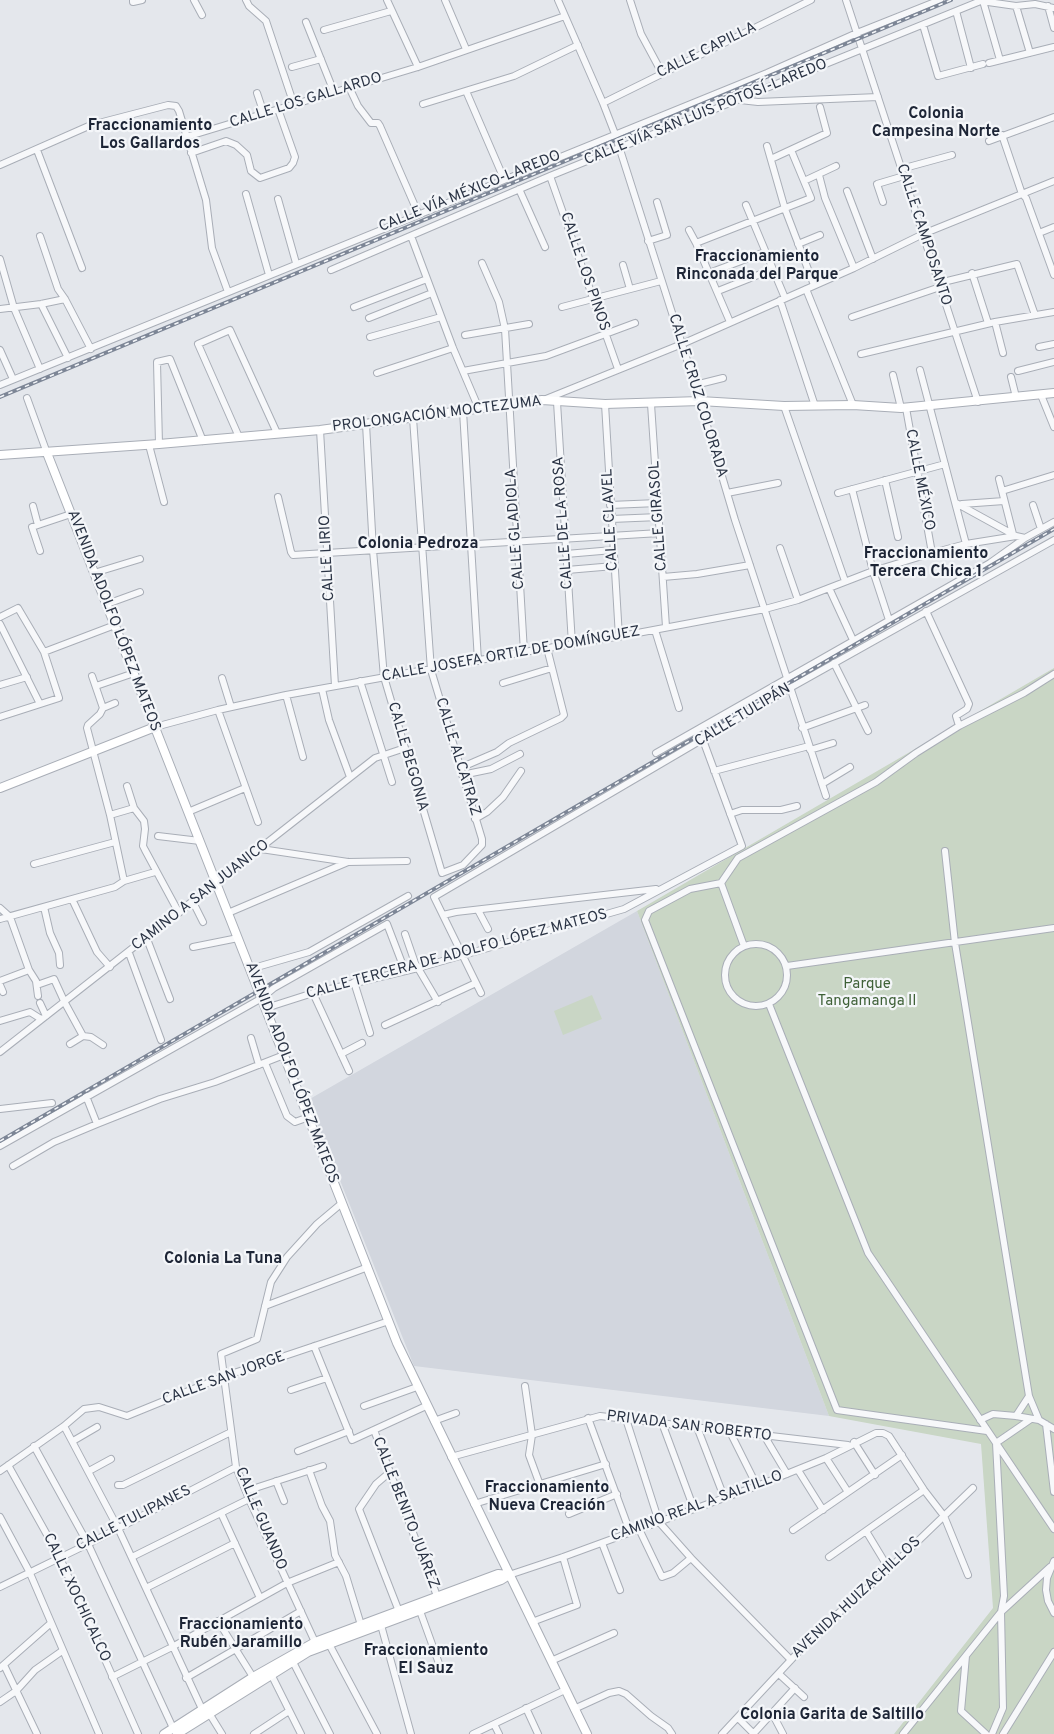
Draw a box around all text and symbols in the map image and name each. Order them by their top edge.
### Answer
street label: CALLE CAPILLA [654,19,760,83]
street label: CALLE VÍA SAN LUIS POTOSÍ-LAREDO [582,56,830,170]
street label: CALLE LOS GALLARDO [228,69,384,133]
district label: Colonia Campesina Norte [872,105,1000,143]
district label: Fraccionamiento Los Gallardos [88,117,212,155]
street label: CALLE VÍA MÉXICO-LAREDO [376,147,564,237]
street label: CALLE CAMPOSANTO [892,162,954,308]
street label: CALLE LOS PINOS [555,210,613,334]
district label: Fraccionamiento Rinconada del Parque [676,248,838,286]
street label: CALLE CRUZ COLORADA [663,312,731,480]
street label: PROLONGACIÓN MOCTEZUMA [331,393,543,437]
street label: CALLE MÉXICO [900,428,938,532]
street label: CALLE DE LA ROSA [550,456,578,590]
street label: CALLE GIRASOL [646,460,672,572]
street label: CALLE GLADIOLA [503,468,529,590]
street label: CALLE CLAVEL [599,468,623,572]
street label: AVENIDA ADOLFO LÓPEZ MATEOS [62,508,164,734]
street label: CALLE LIRIO [317,514,339,602]
district label: Colonia Pedroza [358,535,478,555]
district label: Fraccionamiento Tercera Chica 1 [864,545,988,583]
street label: CALLE JOSEFA ORTIZ DE DOMÍNGUEZ [380,623,642,687]
street label: CALLE TULIPÁN [692,680,794,752]
street label: CALLE ALCATRAZ [430,696,484,818]
street label: CALLE BEGONIA [383,700,431,814]
street label: CAMINO A SAN JUANICO [129,837,273,955]
street label: CALLE TERCERA DE ADOLFO LÓPEZ MATEOS [304,906,610,1004]
street label: AVENIDA ADOLFO LÓPEZ MATEOS [240,960,342,1186]
park label: Parque Tangamanga II [817,976,917,1011]
district label: Colonia La Tuna [164,1250,282,1270]
street label: CALLE SAN JORGE [160,1348,288,1410]
street label: PRIVADA SAN ROBERTO [606,1408,772,1446]
street label: CALLE BENITO JUÁREZ [368,1435,442,1591]
street label: CALLE GUANDO [230,1465,290,1573]
street label: CAMINO REAL A SALTILLO [609,1468,785,1546]
district label: Fraccionamiento Nueva Creación [485,1479,609,1517]
street label: CALLE TULIPANES [74,1482,194,1556]
street label: CALLE XOCHICALCO [38,1531,114,1665]
street label: AVENIDA HUIZACHILLOS [789,1533,925,1663]
district label: Fraccionamiento Rubén Jaramillo [179,1616,303,1654]
district label: Fraccionamiento El Sauz [364,1642,488,1680]
district label: Colonia Garita de Saltillo [740,1706,924,1726]

